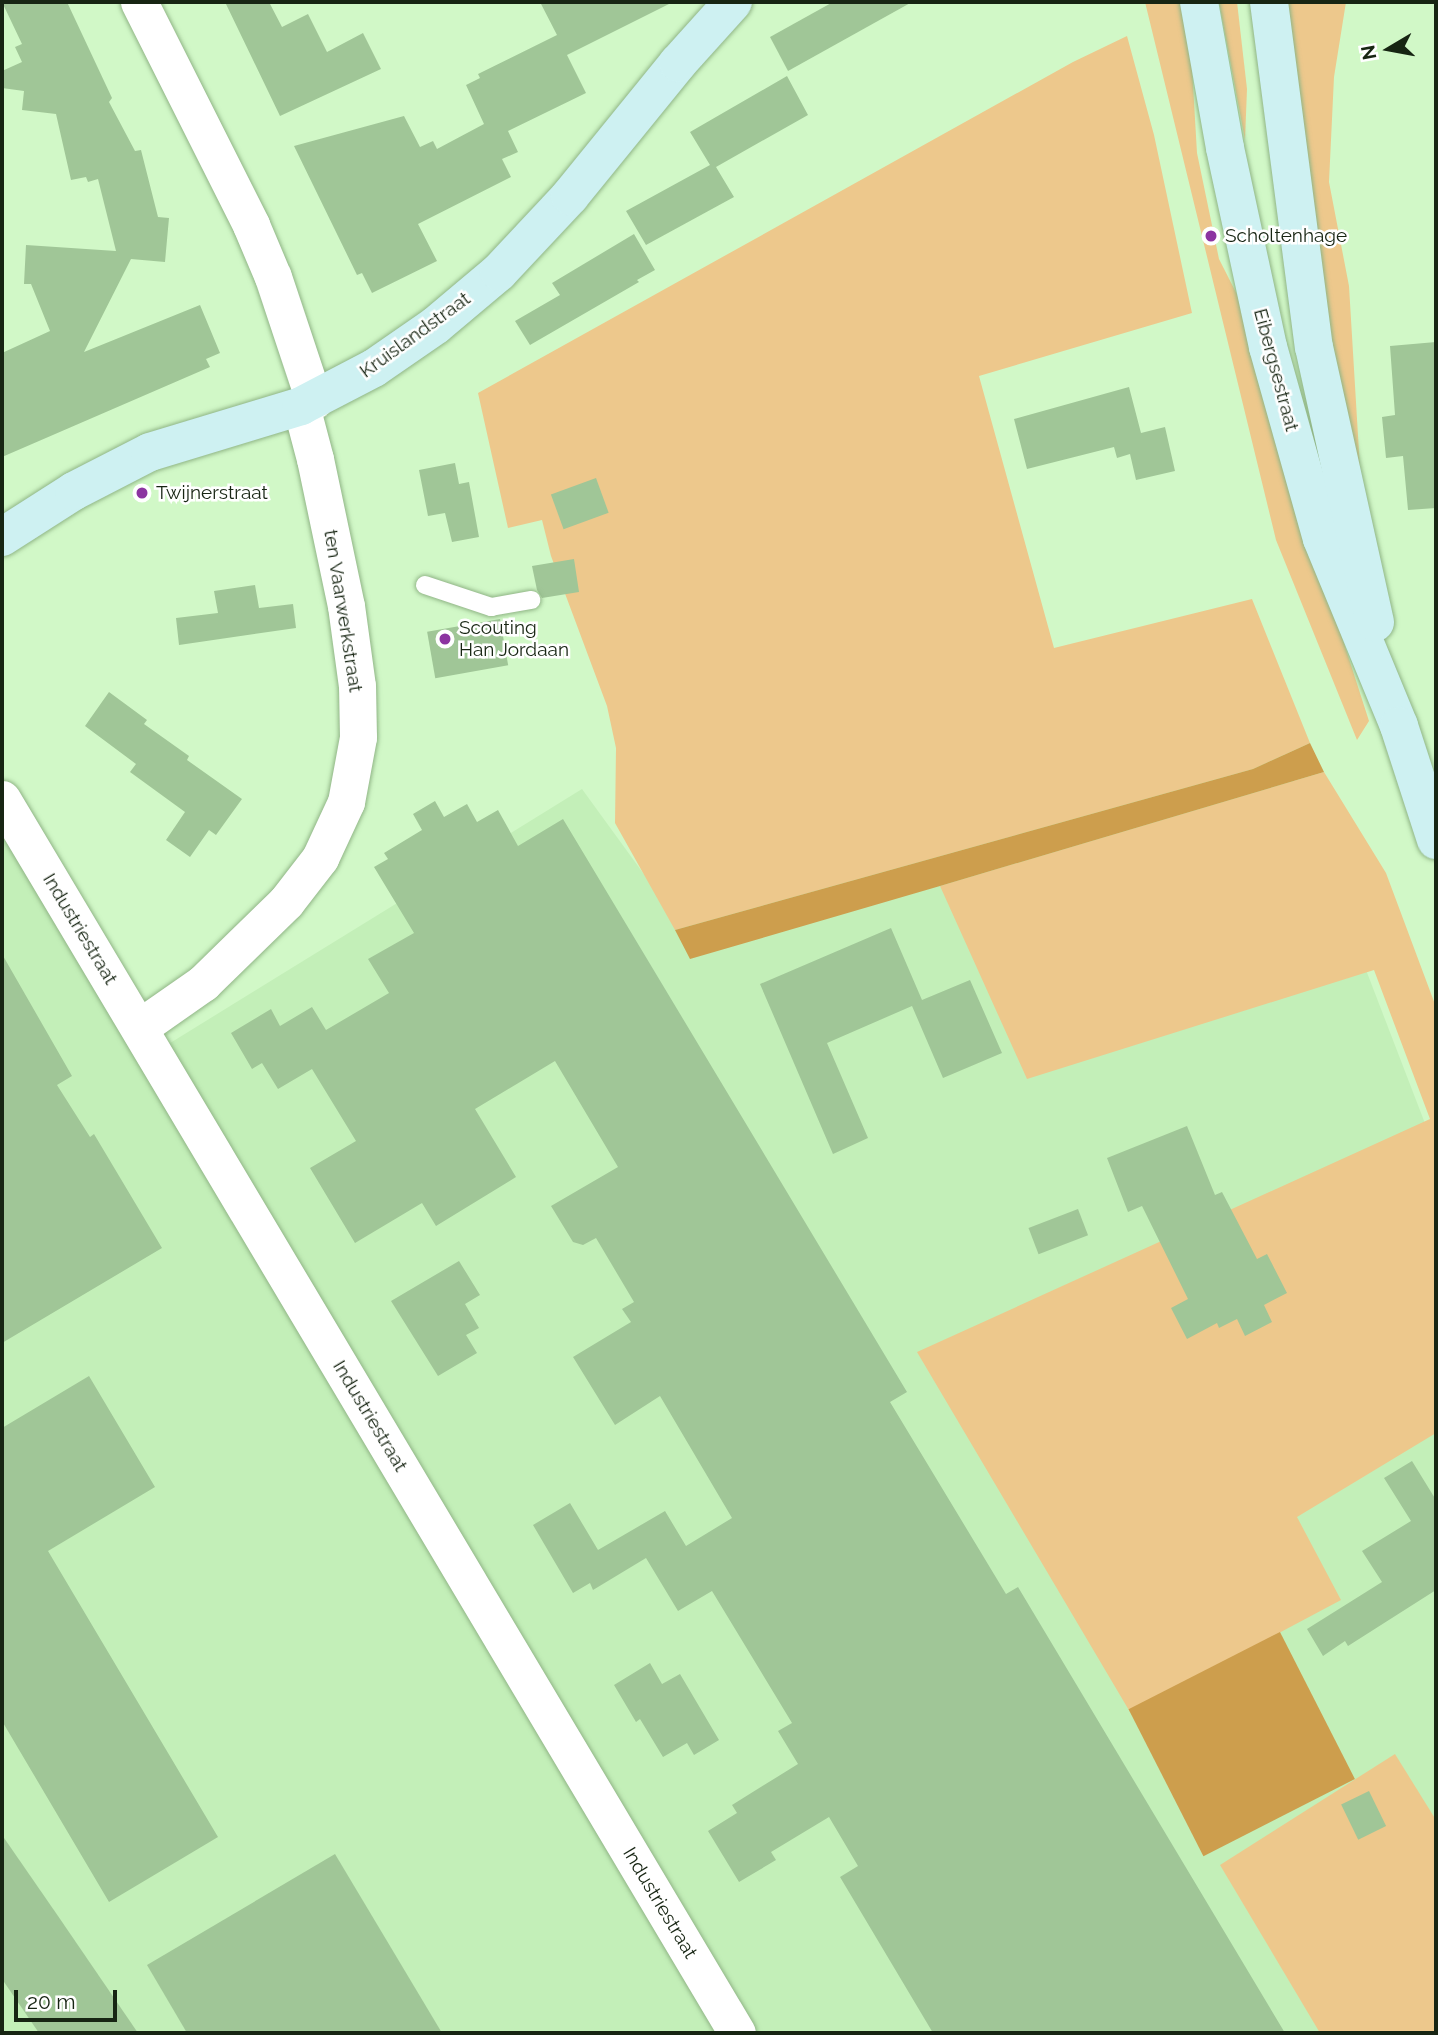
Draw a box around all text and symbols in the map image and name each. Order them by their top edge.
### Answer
north arrow [1354,14,1424,84]
text: N [1356,44,1380,62]
place label: Scholtenhage [1225,225,1347,247]
marker: Scholtenhage [1203,228,1219,244]
street label: Kruislandstraat [355,287,475,383]
street label: Eibergsestraat [1249,306,1303,434]
place label: Twijnerstraat [156,482,268,504]
marker: Twijnerstraat [134,485,150,501]
street label: ten Vaarwerkstraat [319,528,367,694]
place label: Scouting Han Jordaan [459,617,569,661]
marker: Scouting Han Jordaan [437,631,453,647]
street label: Industriestraat [38,869,122,989]
street label: Industriestraat [328,1356,412,1476]
street label: Industriestraat [618,1843,702,1963]
scale bar [18,1976,121,2020]
text: 20 m [27,1989,75,2014]

